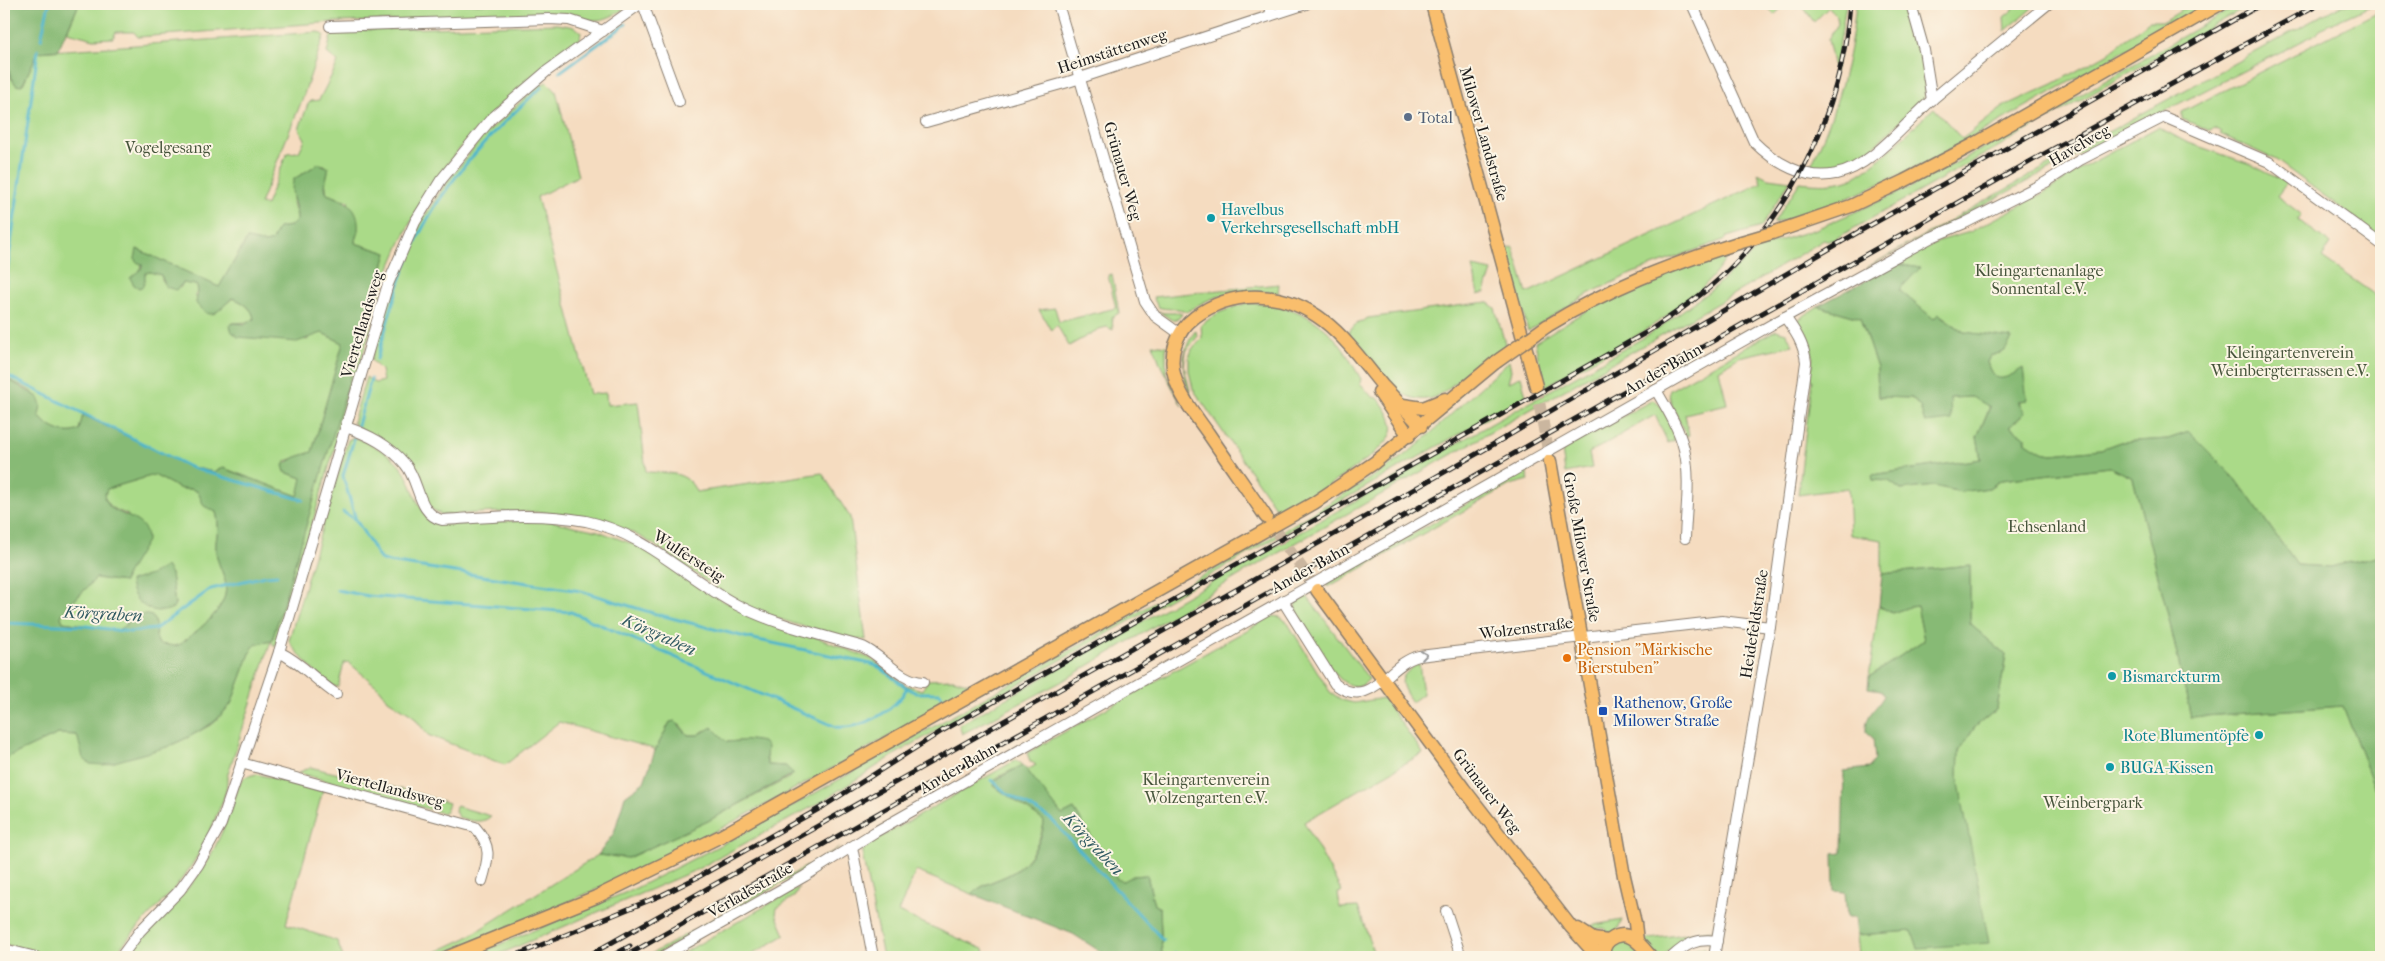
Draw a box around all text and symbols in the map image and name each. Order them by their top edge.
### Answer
street label: Heimstättenweg [1055,24,1169,78]
street label: Milower Landstraße [1456,65,1512,203]
place label: Total [1418,108,1453,127]
marker: Total [1402,111,1414,123]
street label: Grünauer Weg [1100,119,1146,223]
street label: Havelweg [2045,120,2113,170]
park label: Vogelgesang [124,138,211,157]
place label: Havelbus Verkehrsgesellschaft mbH [1220,200,1400,237]
marker: Havelbus Verkehrsgesellschaft mbH [1205,212,1217,224]
park label: Kleingartenanlage Sonnental e.V. [1975,261,2103,298]
street label: Viertellandsweg [336,267,388,381]
street label: An der Bahn [1620,339,1706,399]
park label: Kleingartenverein Weinbergterrassen e.V. [2210,343,2369,380]
street label: Große Milower Straße [1559,470,1605,624]
park label: Echsenland [2008,517,2087,536]
street label: Wulfersteig [649,525,729,586]
street label: An der Bahn [1267,538,1353,598]
street label: Heidefeldstraße [1736,568,1772,680]
water label: Körgraben [61,601,143,627]
water label: Körgraben [617,609,699,661]
street label: Wolzenstraße [1477,613,1574,643]
place label: Pension "Märkische Bierstuben" [1577,640,1712,677]
one-way arrow [1420,651,1428,661]
marker: Pension "Märkische Bierstuben" [1561,652,1573,664]
place label: Bismarckturm [2122,667,2221,686]
marker: Bismarckturm [2106,670,2118,682]
place label: Rathenow, Große Milower Straße [1613,693,1733,730]
marker: Rathenow, Große Milower Straße [1597,705,1609,717]
place label: Rote Blumentöpfe [2123,726,2249,745]
marker: Rote Blumentöpfe [2253,729,2265,741]
street label: An der Bahn [915,738,1001,798]
street label: Grünauer Weg [1449,745,1526,838]
place label: BUGA-Kissen [2120,758,2215,777]
marker: BUGA-Kissen [2104,761,2116,773]
street label: Viertellandsweg [333,764,447,812]
park label: Kleingartenverein Wolzengarten e.V. [1142,770,1270,807]
park label: Weinbergpark [2042,793,2144,812]
water label: Körgraben [1057,807,1128,880]
street label: Verladestraße [703,858,796,922]

